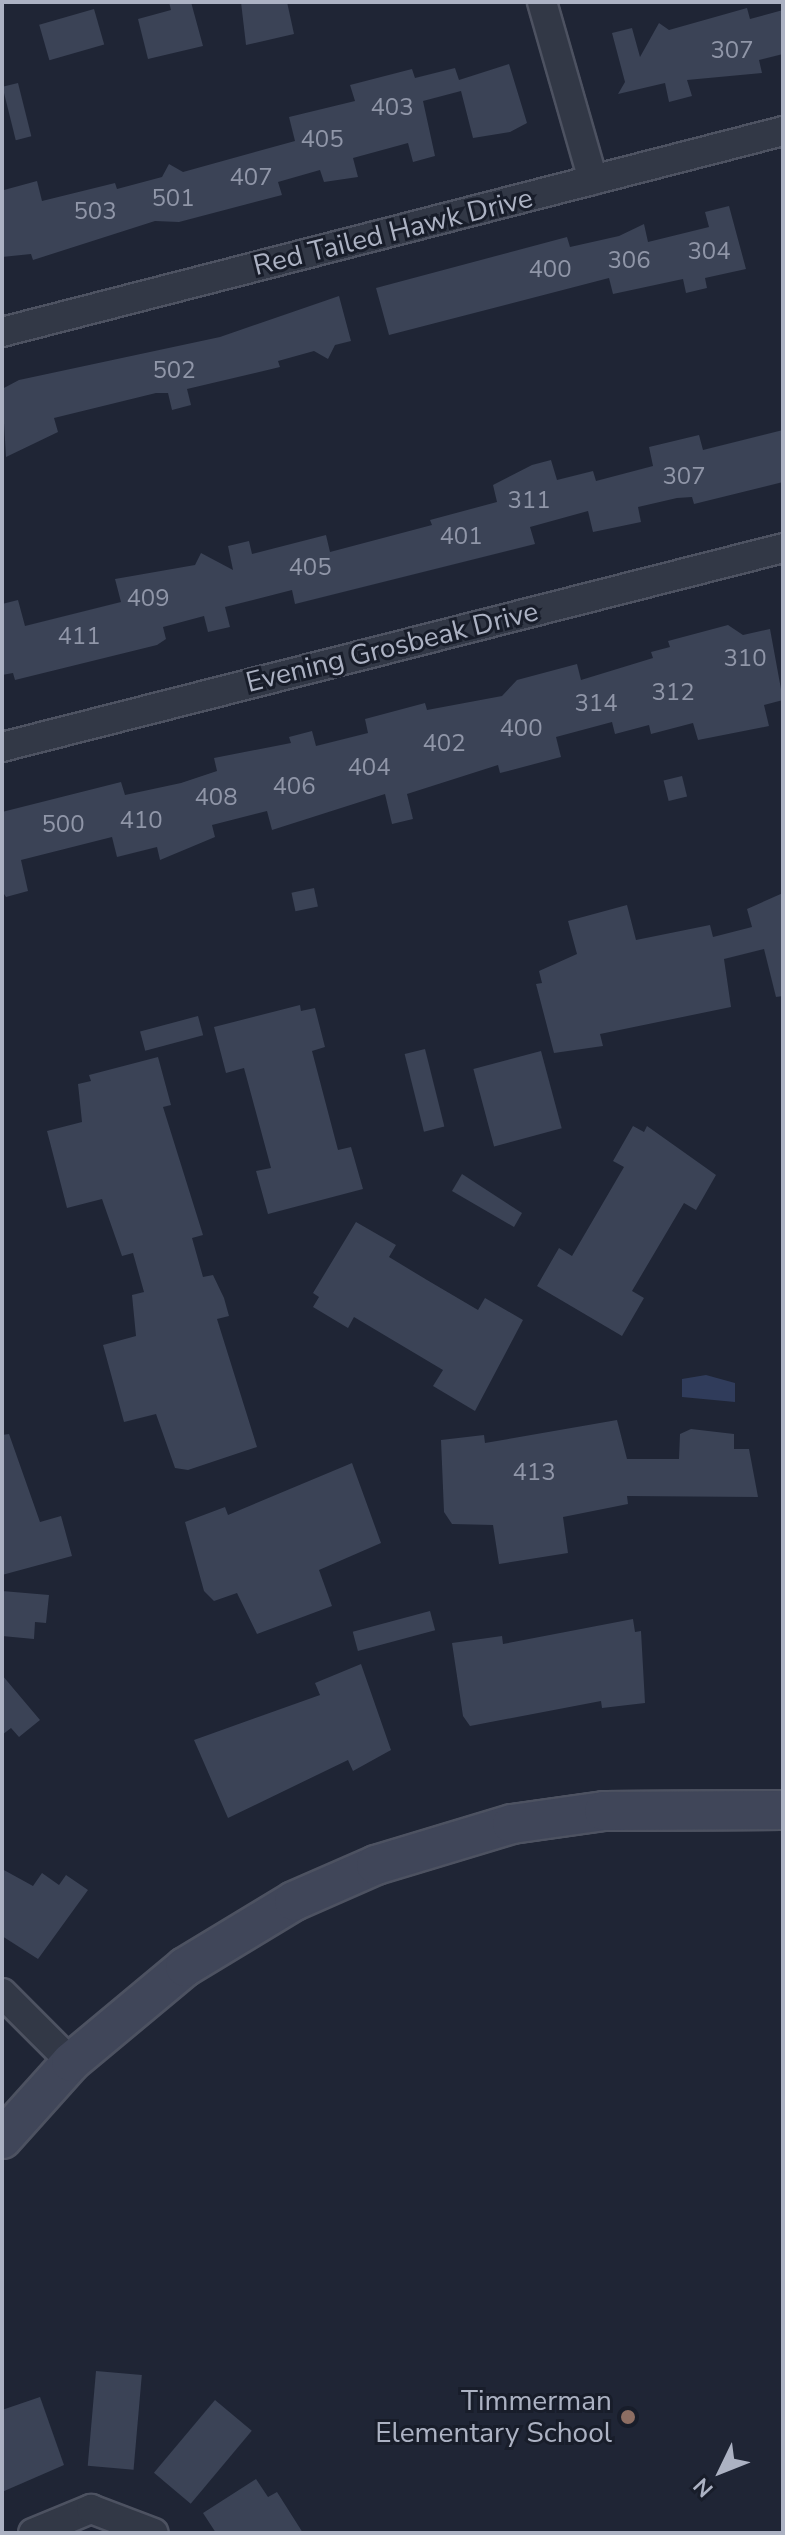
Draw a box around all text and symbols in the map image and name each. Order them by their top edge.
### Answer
house number: 307 [710,37,754,65]
house number: 403 [370,94,414,122]
house number: 405 [300,126,344,154]
house number: 407 [229,164,273,192]
street label: Red Tailed Hawk Drive [250,181,536,283]
house number: 501 [151,185,195,213]
house number: 503 [73,198,117,226]
house number: 304 [687,238,731,266]
house number: 306 [607,247,651,275]
house number: 400 [528,256,572,284]
house number: 502 [152,357,196,385]
house number: 307 [662,463,706,491]
house number: 311 [507,487,551,515]
house number: 401 [439,523,483,551]
house number: 405 [288,554,332,582]
house number: 409 [126,585,170,613]
street label: Evening Grosbeak Drive [242,594,542,700]
house number: 411 [57,623,101,651]
house number: 310 [723,645,767,673]
house number: 312 [651,679,695,707]
house number: 314 [574,690,618,718]
house number: 400 [499,715,543,743]
house number: 402 [422,730,466,758]
house number: 404 [347,754,391,782]
house number: 406 [272,773,316,801]
house number: 408 [194,784,238,812]
house number: 410 [119,807,163,835]
house number: 500 [41,811,85,839]
house number: 413 [512,1459,556,1487]
place label: Timmerman Elementary School [375,2384,612,2450]
marker: Timmerman Elementary School [619,2408,637,2426]
north arrow [681,2431,761,2511]
text: N [687,2471,720,2504]

